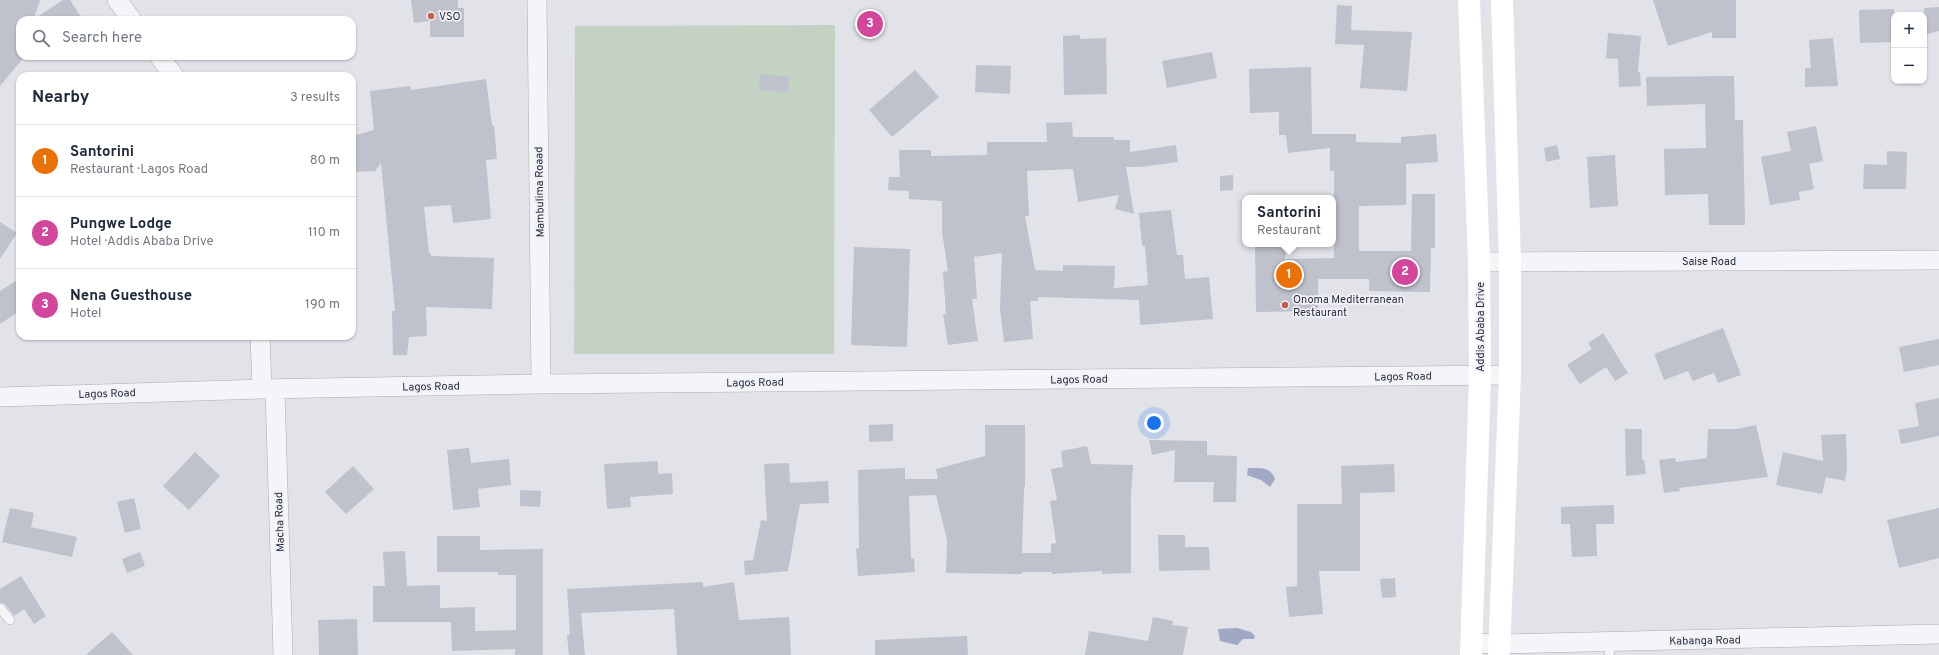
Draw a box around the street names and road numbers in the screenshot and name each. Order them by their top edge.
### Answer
street label: Mambulima Roaad [532,146,548,238]
street label: Saise Road [1682,255,1736,269]
street label: Addis Ababa Drive [1474,282,1488,372]
street label: Lagos Road [1374,369,1432,385]
street label: Lagos Road [1050,372,1108,388]
street label: Lagos Road [726,375,784,391]
street label: Lagos Road [402,379,460,395]
street label: Lagos Road [78,386,136,402]
street label: Macha Road [272,492,288,552]
street label: Kabanga Road [1669,633,1741,649]

